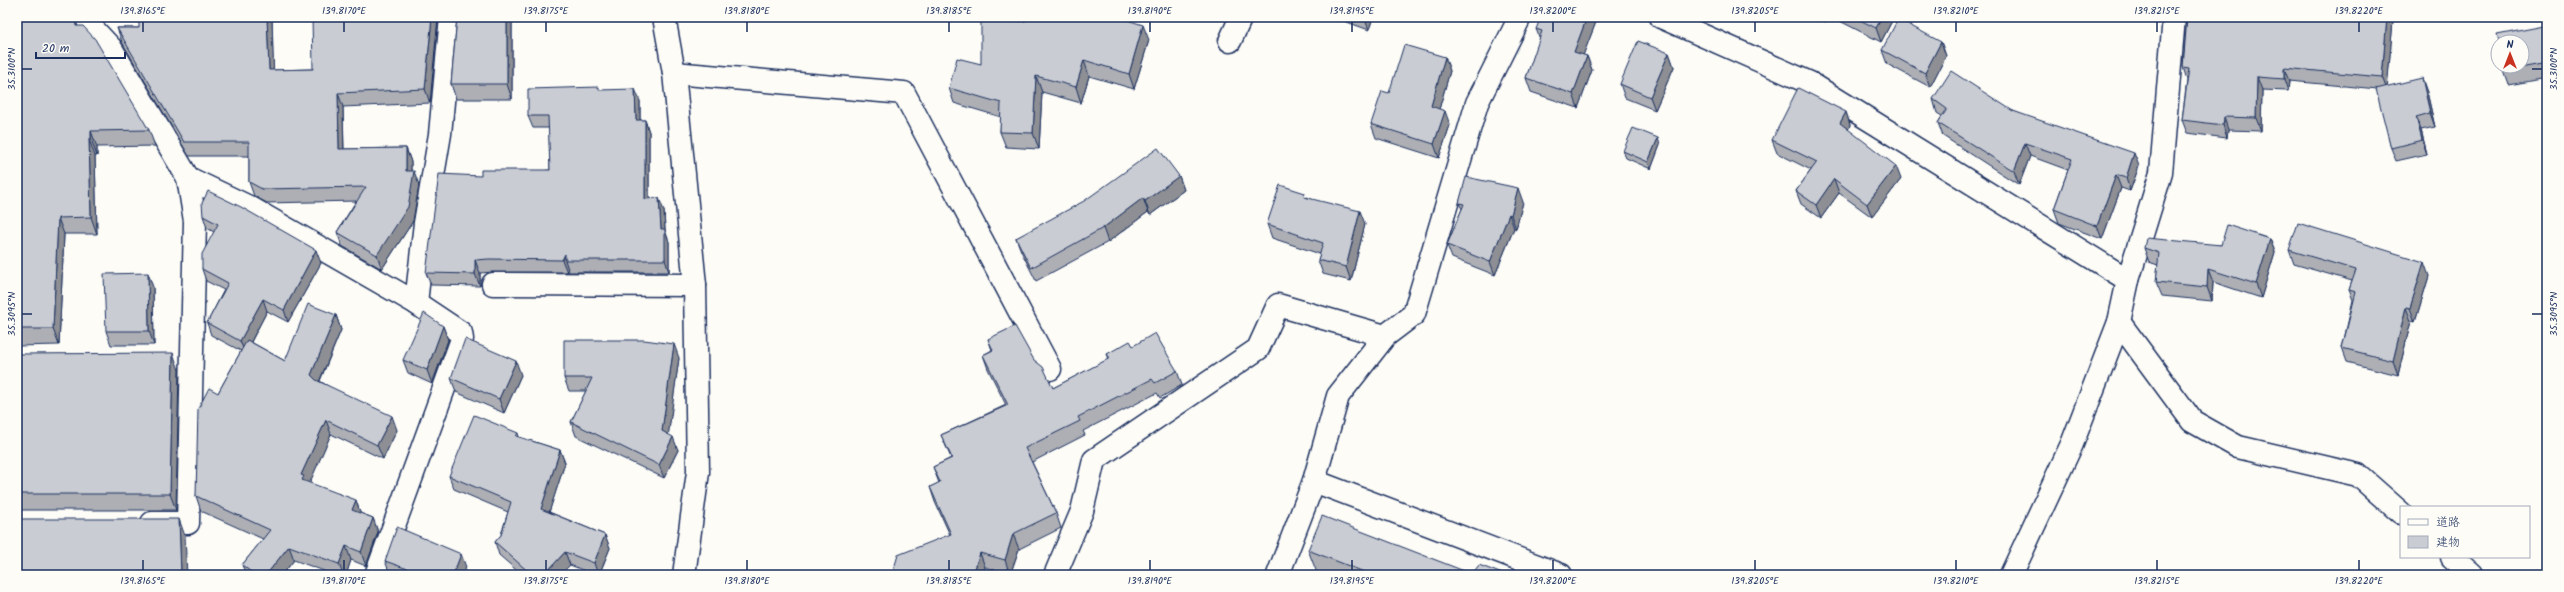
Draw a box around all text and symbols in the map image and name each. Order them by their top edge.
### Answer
text: 139.8165°E [120,3,167,19]
text: 139.8170°E [322,3,367,19]
text: 139.8175°E [524,3,569,19]
text: 139.8180°E [724,3,771,19]
text: 139.8185°E [926,3,973,19]
text: 139.8190°E [1128,3,1173,19]
text: 139.8195°E [1330,3,1376,19]
text: 139.8200°E [1529,3,1578,19]
text: 139.8205°E [1731,3,1780,19]
text: 139.8210°E [1933,3,1980,19]
text: 139.8215°E [2134,3,2181,19]
text: 139.8220°E [2335,3,2384,19]
scale bar [36,34,125,60]
north arrow [2490,34,2530,74]
text: N [2507,36,2514,54]
text: 20 m [42,39,70,58]
text: 35.3100°N [4,48,20,90]
text: 35.3100°N [2546,48,2562,90]
text: 35.3095°N [4,291,20,336]
text: 35.3095°N [2546,291,2562,336]
legend [2400,506,2530,558]
text: 道路 [2436,513,2460,532]
text: 建物 [2436,533,2460,552]
text: 139.8165°E [120,573,167,589]
text: 139.8170°E [322,573,367,589]
text: 139.8175°E [524,573,569,589]
text: 139.8180°E [724,573,771,589]
text: 139.8185°E [926,573,973,589]
text: 139.8190°E [1128,573,1173,589]
text: 139.8195°E [1330,573,1376,589]
text: 139.8200°E [1529,573,1578,589]
text: 139.8205°E [1731,573,1780,589]
text: 139.8210°E [1933,573,1980,589]
text: 139.8215°E [2134,573,2181,589]
text: 139.8220°E [2335,573,2384,589]

